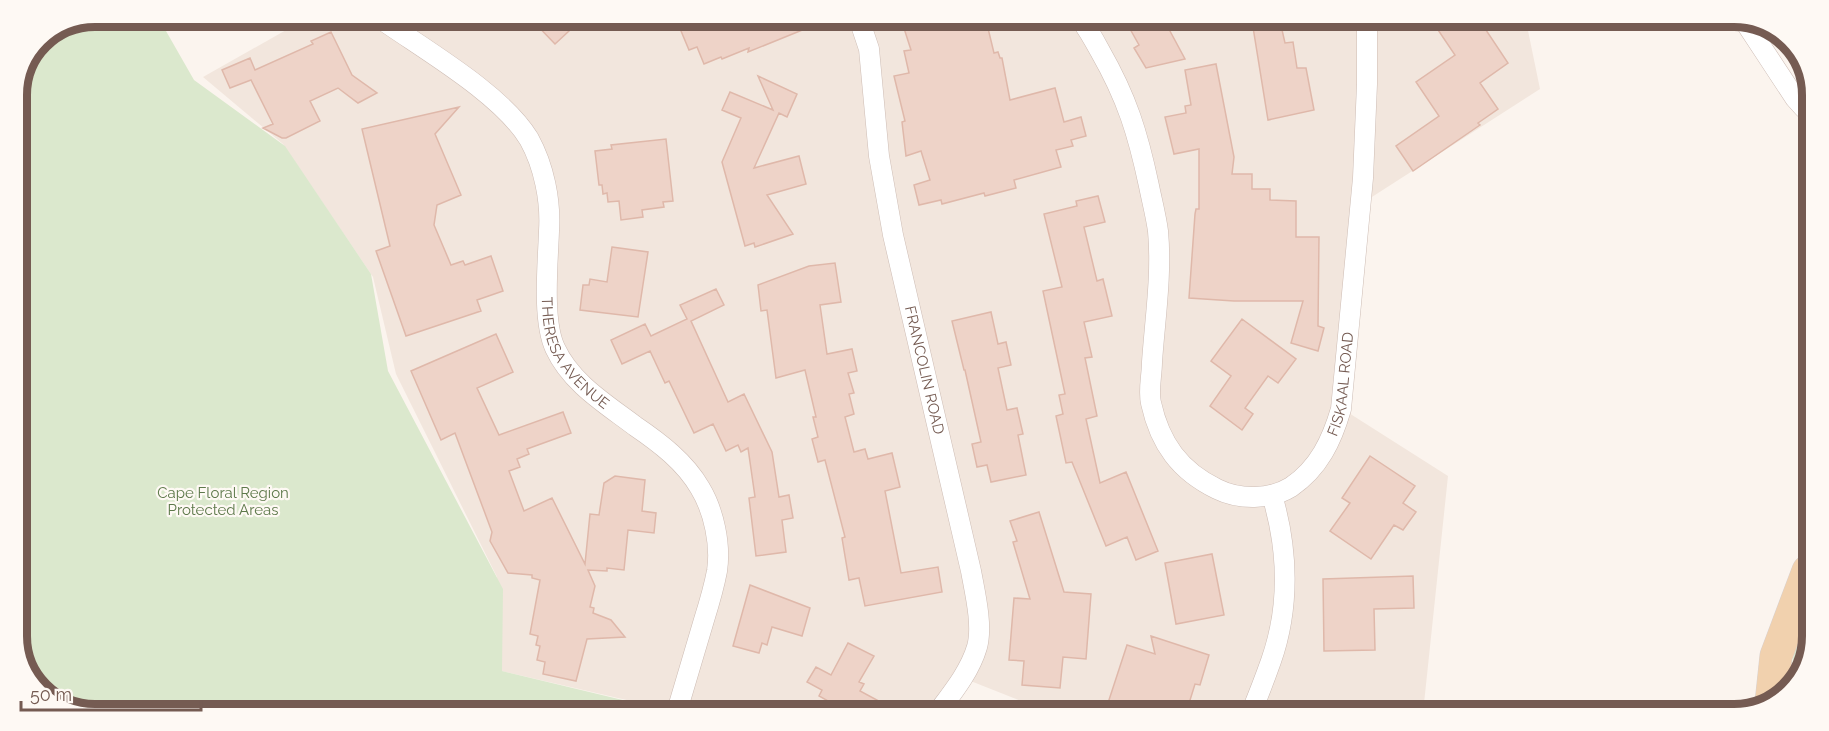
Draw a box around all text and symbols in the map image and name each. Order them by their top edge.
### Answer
street label: THERESA AVENUE [538,297,613,413]
street label: FRANCOLIN ROAD [901,304,948,436]
street label: FISKAAL ROAD [1323,331,1357,439]
park label: Cape Floral Region Protected Areas [157,484,289,519]
scale bar [21,674,201,712]
text: 50 m [30,684,72,705]

